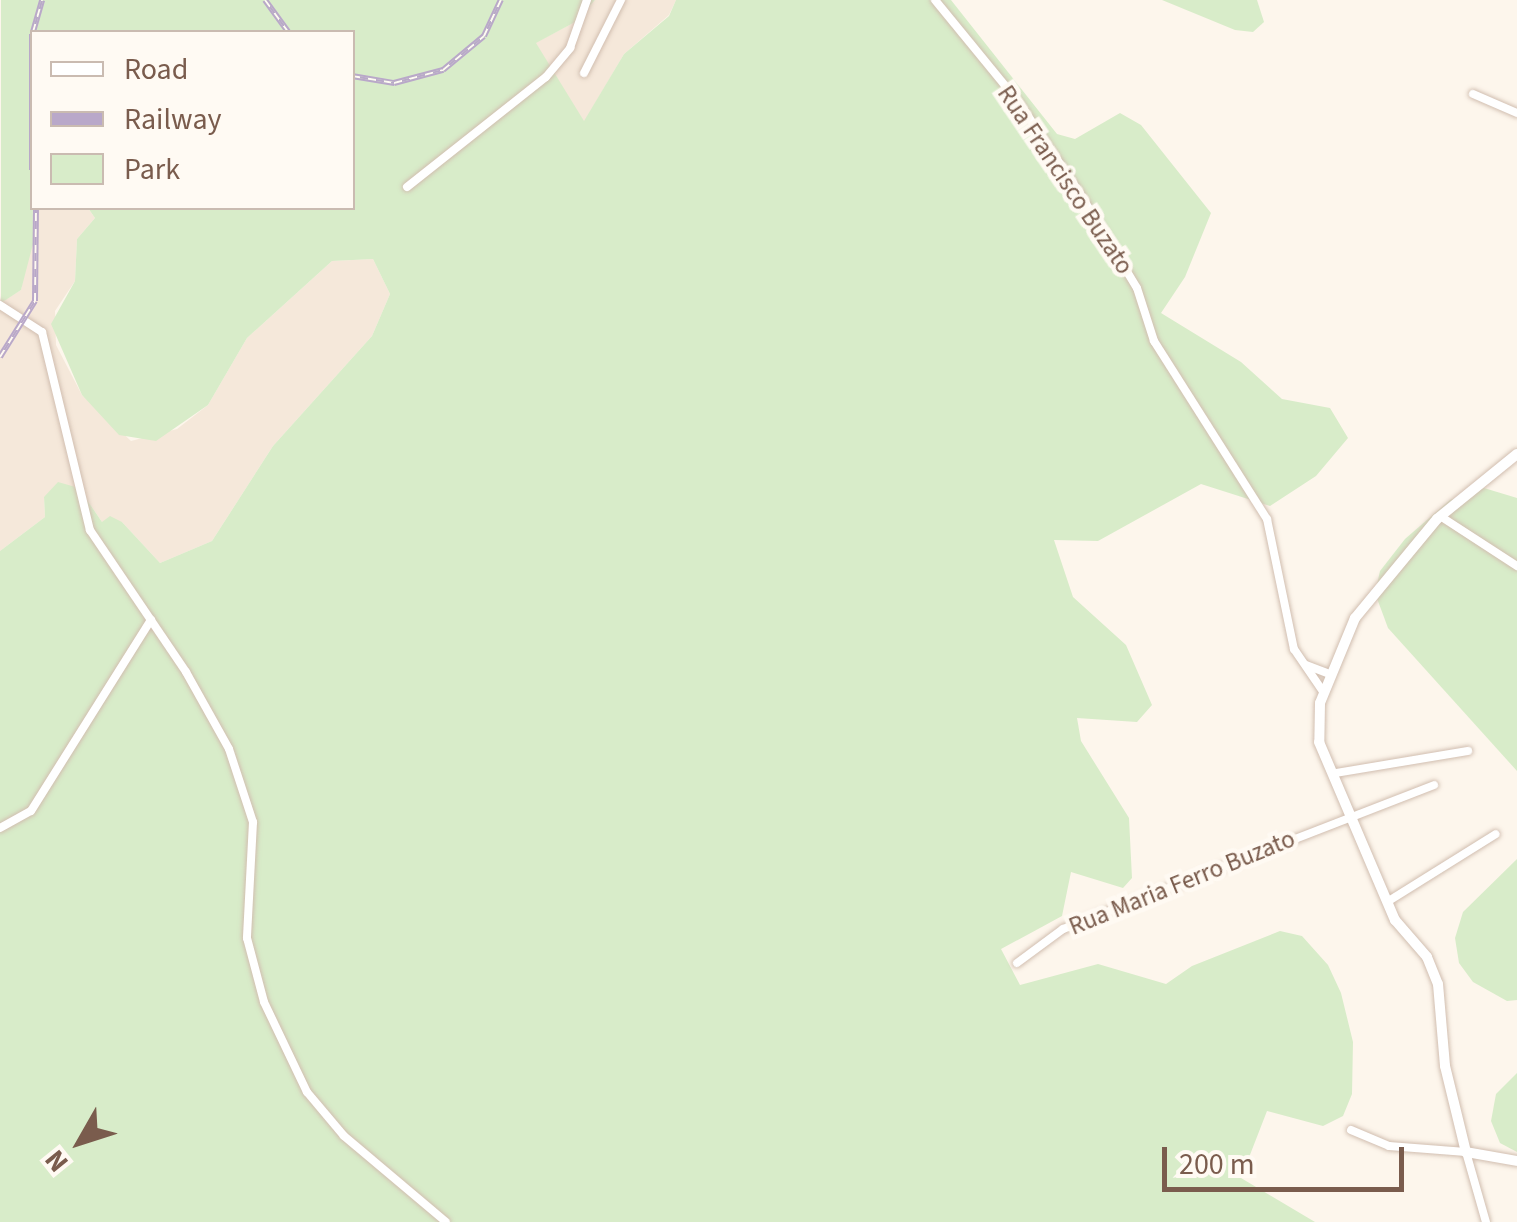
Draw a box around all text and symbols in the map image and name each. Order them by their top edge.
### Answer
legend [30,30,355,210]
text: Road [124,48,188,91]
street label: Rua Francisco Buzato [991,80,1139,280]
text: Railway [124,98,222,141]
text: Park [124,148,180,191]
street label: Rua Maria Ferro Buzato [1065,824,1299,942]
north arrow [30,1092,130,1192]
scale bar [1167,1127,1410,1189]
text: N [35,1141,78,1181]
text: 200 m [1179,1143,1255,1186]

